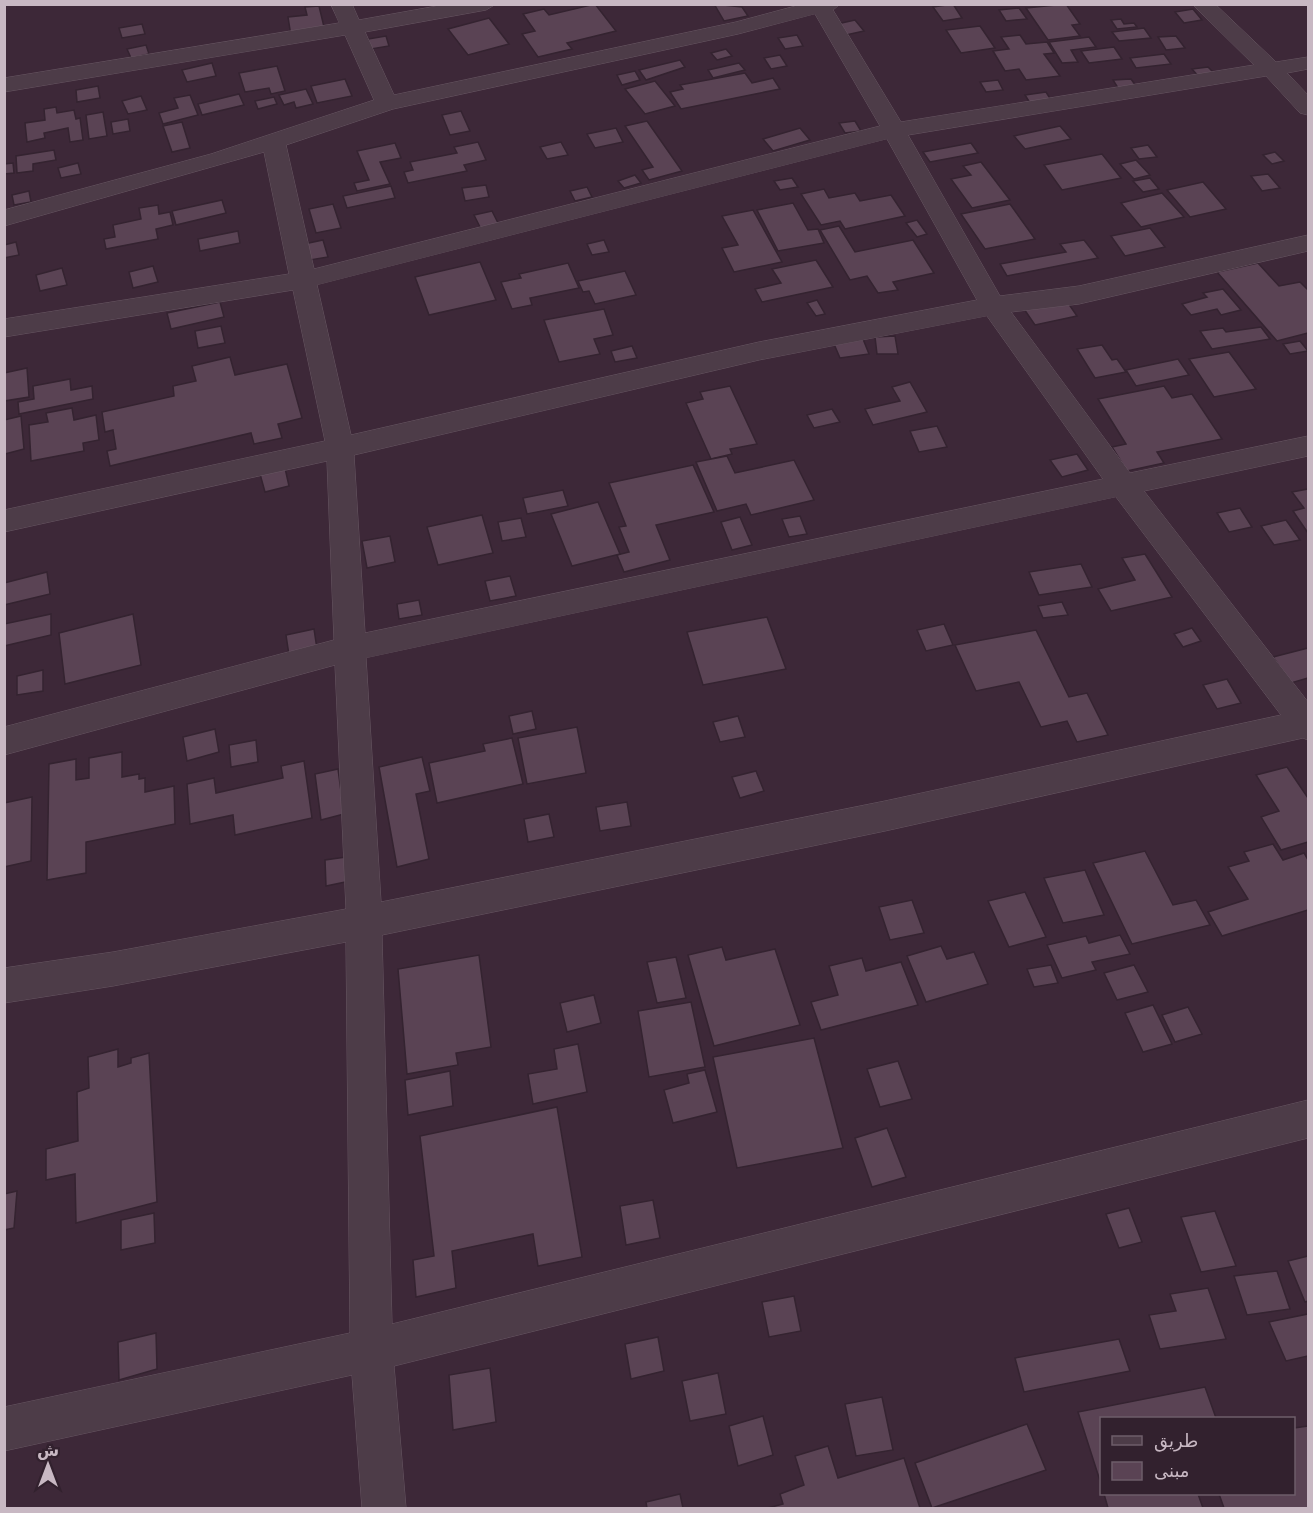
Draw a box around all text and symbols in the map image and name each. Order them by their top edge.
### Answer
legend [1100,1417,1295,1495]
text: طريق [1154,1430,1198,1452]
north arrow [18,1435,78,1495]
text: ش [37,1441,59,1460]
text: مبنى [1154,1460,1190,1481]

